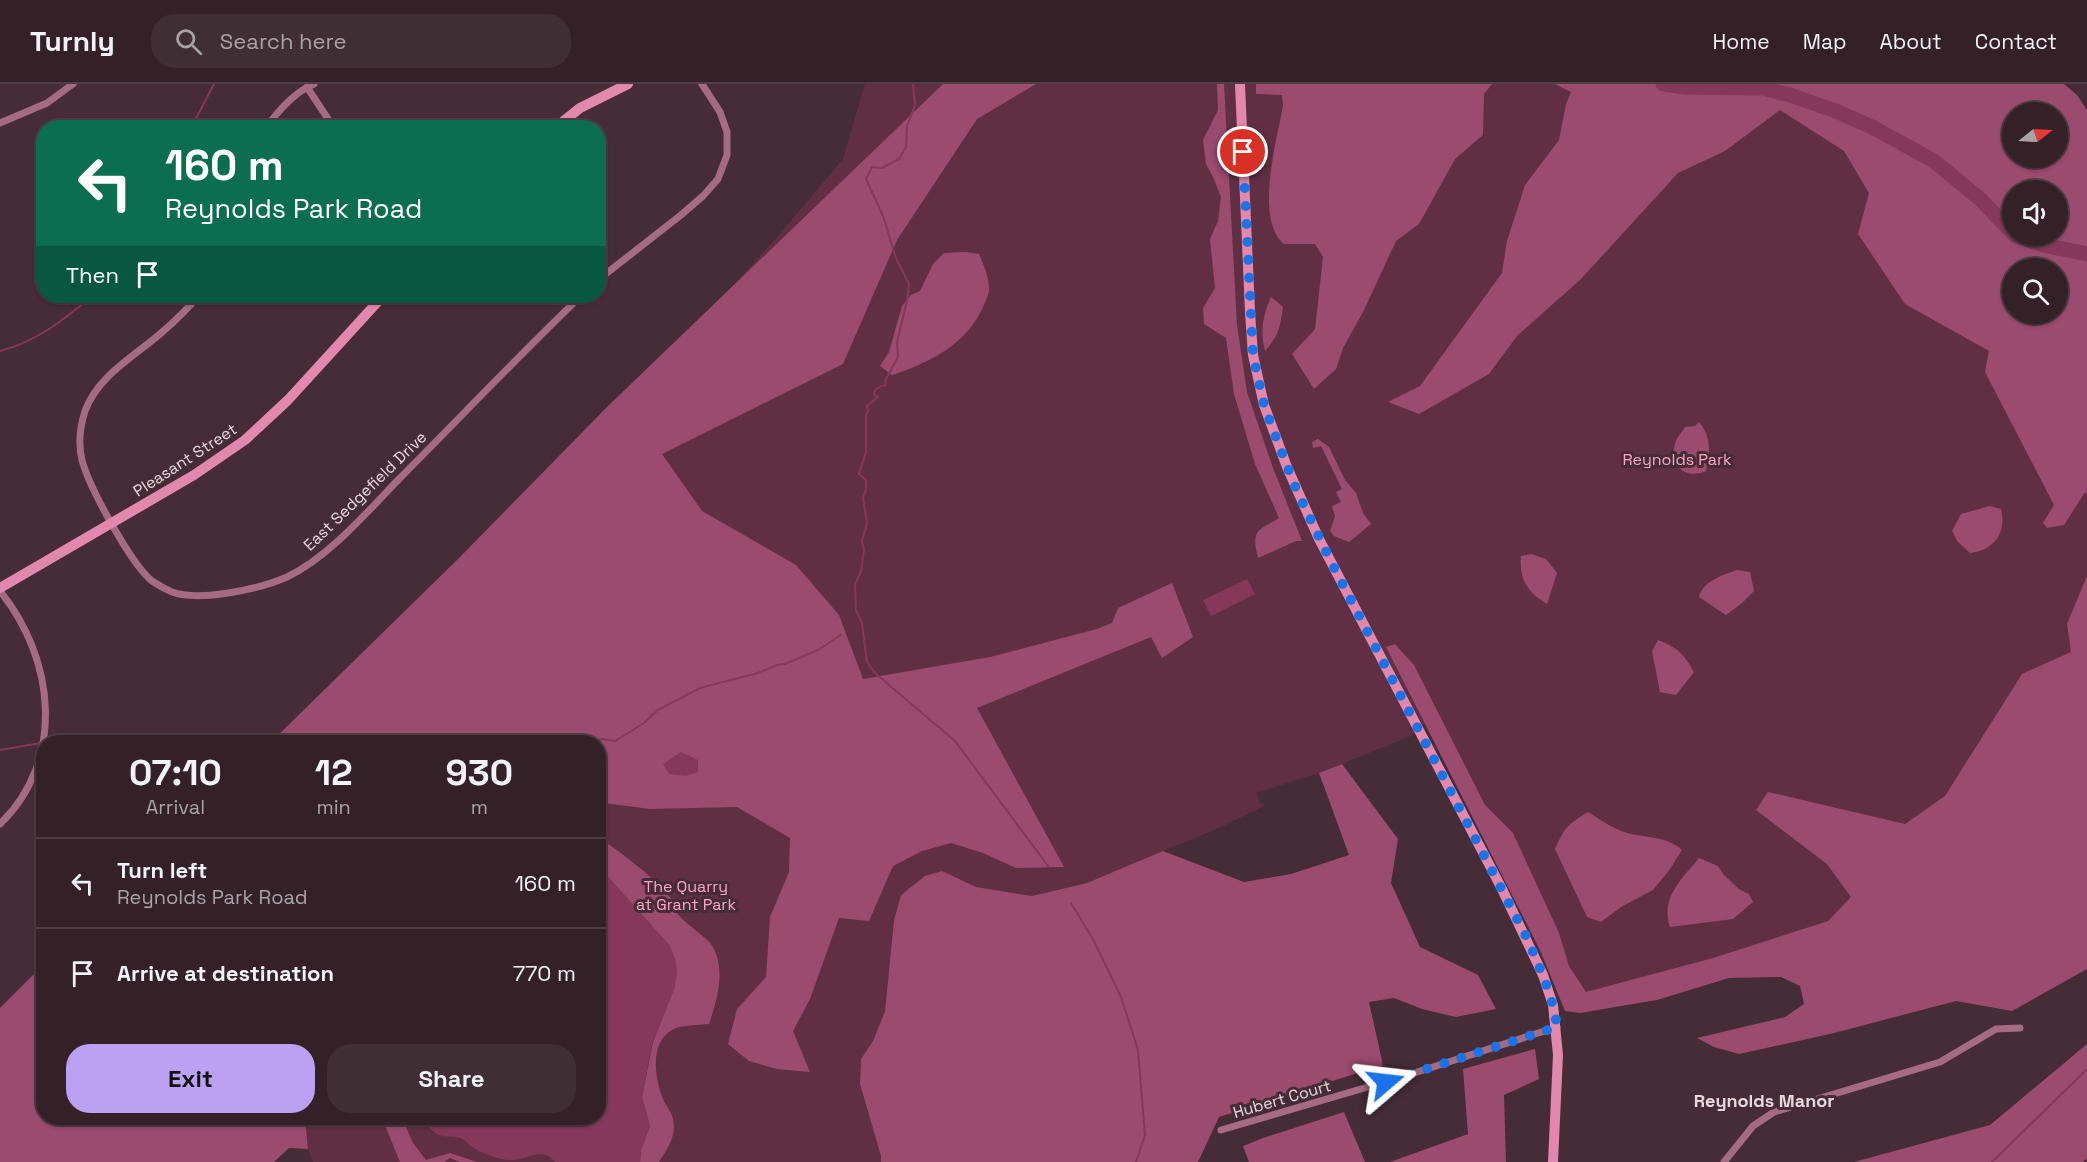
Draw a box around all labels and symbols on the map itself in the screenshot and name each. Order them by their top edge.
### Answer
north arrow [2002,102,2068,168]
pin [1217,126,1268,177]
street label: Pleasant Street [129,419,241,501]
street label: East Sedgefield Drive [299,427,431,555]
park label: Reynolds Park [1622,449,1732,470]
park label: The Quarry at Grant Park [636,876,736,915]
position arrow [1354,1050,1418,1114]
street label: Hubert Court [1231,1075,1333,1123]
district label: Reynolds Manor [1694,1089,1834,1112]

